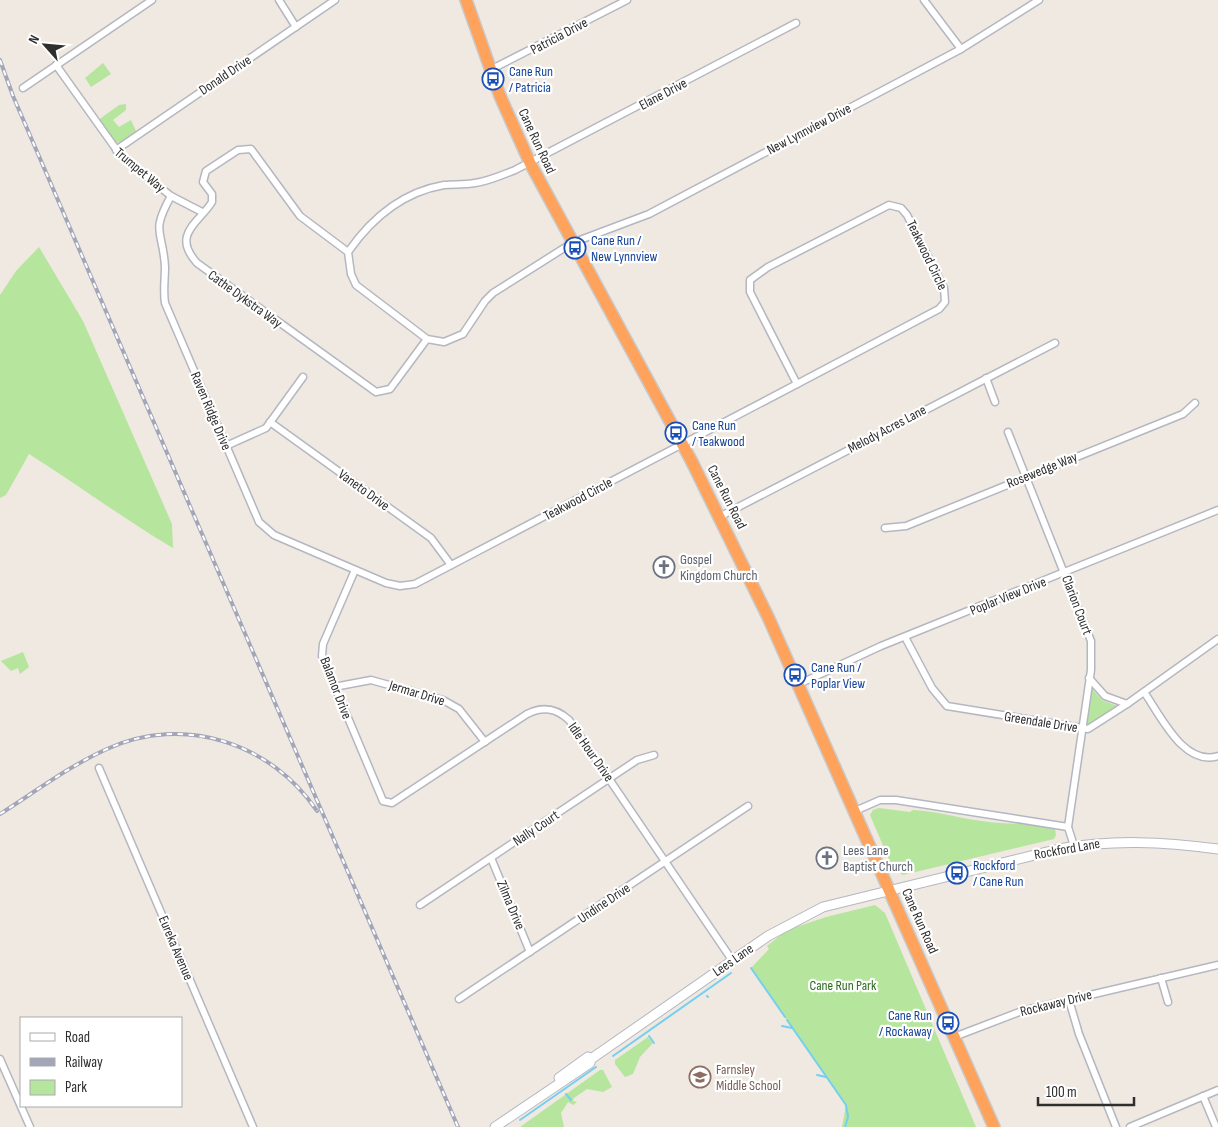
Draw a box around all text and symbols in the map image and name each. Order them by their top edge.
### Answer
street label: Patricia Drive [528,14,590,58]
north arrow [20,20,70,70]
text: N [25,32,43,47]
street label: Donald Drive [196,51,254,99]
place label: Cane Run / Patricia [509,63,553,96]
bus stop icon: Cane Run / Patricia [481,67,505,91]
street label: Elane Drive [636,74,690,114]
street label: New Lynnview Drive [764,100,854,158]
street label: Cane Run Road [515,106,559,176]
street label: Trumpet Way [111,144,169,196]
street label: Teakwood Circle [903,217,951,293]
place label: Cane Run / New Lynnview [591,232,658,265]
bus stop icon: Cane Run / New Lynnview [563,236,587,260]
street label: Cathe Dykstra Way [205,266,286,332]
street label: Raven Ridge Drive [187,369,235,453]
street label: Melody Acres Lane [845,401,929,457]
place label: Cane Run / Teakwood [692,417,745,450]
bus stop icon: Cane Run / Teakwood [664,421,688,445]
street label: Rosewedge Way [1004,448,1080,492]
street label: Cane Run Road [704,462,750,532]
street label: Vaneto Drive [335,466,393,514]
street label: Teakwood Circle [541,474,615,524]
place label: Gospel Kingdom Church [680,551,757,584]
church icon: Gospel Kingdom Church [652,555,676,579]
street label: Poplar View Drive [967,573,1049,619]
street label: Clarion Court [1058,573,1096,637]
street label: Balamor Drive [316,655,356,721]
place label: Cane Run / Poplar View [811,659,865,692]
bus stop icon: Cane Run / Poplar View [783,663,807,687]
street label: Jermar Drive [386,676,447,710]
street label: Greendale Drive [1003,708,1079,736]
street label: Idle Hour Drive [564,719,618,785]
street label: Nally Court [510,806,562,850]
street label: Rockford Lane [1033,835,1101,863]
place label: Lees Lane Baptist Church [843,842,913,875]
church icon: Lees Lane Baptist Church [815,846,839,870]
place label: Rockford / Cane Run [973,857,1023,890]
bus stop icon: Rockford / Cane Run [945,861,969,885]
street label: Zilma Drive [493,878,529,932]
street label: Undine Drive [575,879,633,927]
street label: Cane Run Road [898,886,942,956]
street label: Eureka Avenue [155,913,197,983]
street label: Lees Lane [709,940,757,980]
park label: Cane Run Park [810,977,877,994]
street label: Rockaway Drive [1018,986,1094,1020]
place label: Cane Run / Rockaway [879,1007,933,1040]
bus stop icon: Cane Run / Rockaway [936,1011,960,1035]
legend [20,1017,182,1107]
text: Road [65,1028,90,1047]
text: Railway [65,1053,103,1072]
place label: Farnsley Middle School [716,1061,781,1094]
school or university icon: Farnsley Middle School [688,1065,712,1089]
scale bar [1038,1074,1134,1106]
text: Park [65,1078,87,1097]
text: 100 m [1046,1083,1077,1102]

